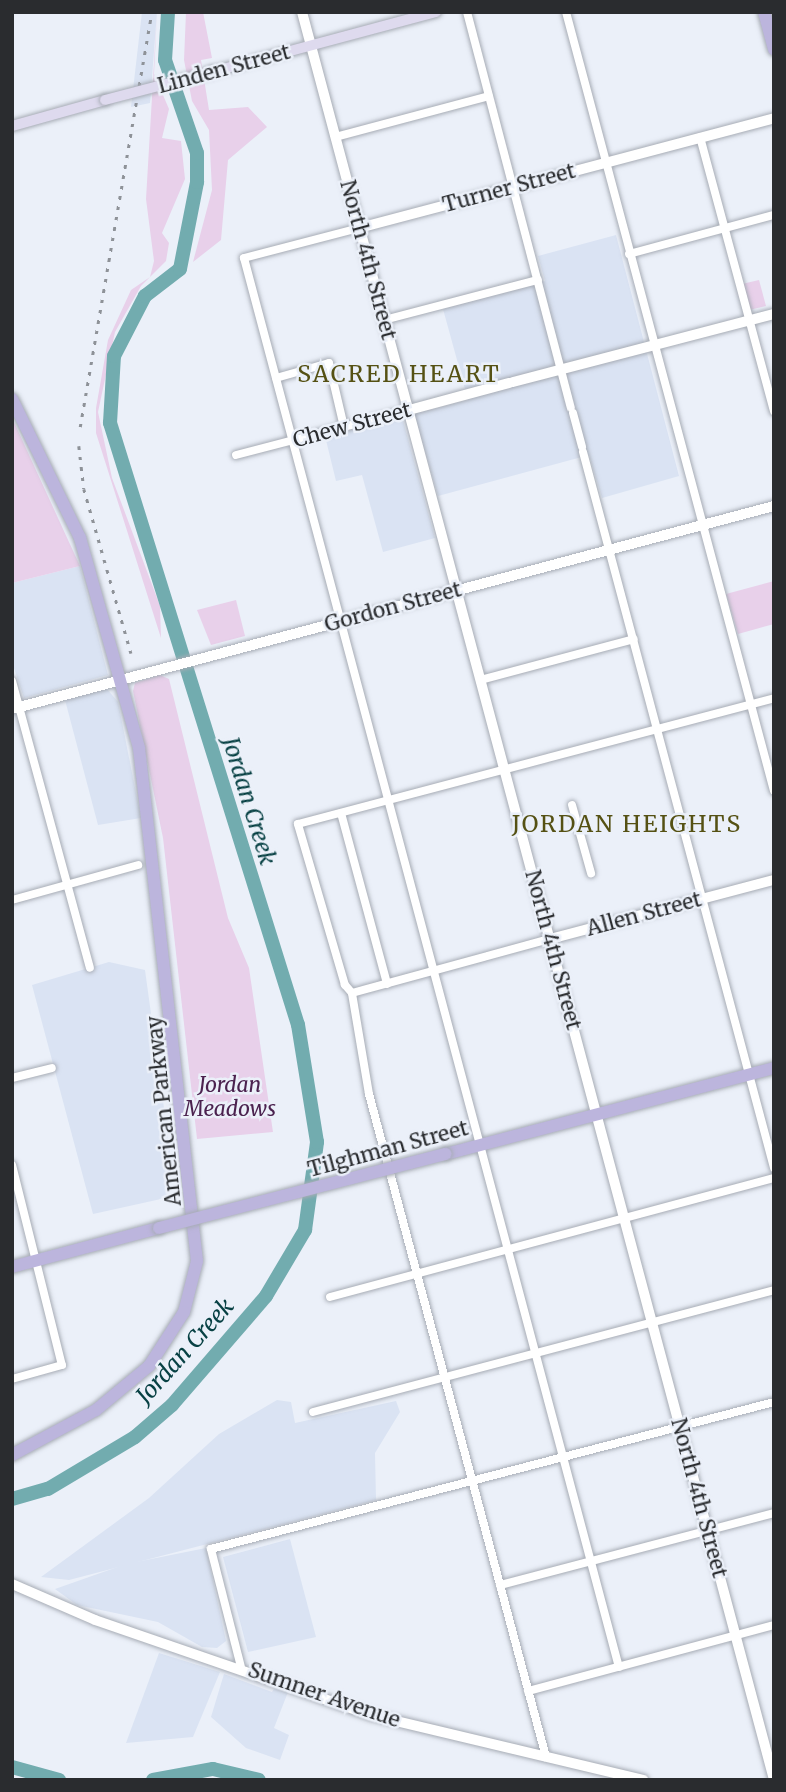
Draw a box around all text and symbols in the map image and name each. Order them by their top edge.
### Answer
street label: Linden Street [155,39,293,99]
street label: Turner Street [440,158,578,218]
street label: North 4th Street [335,177,401,343]
district label: SACRED HEART [299,360,499,388]
street label: Chew Street [290,397,414,453]
street label: Gordon Street [322,577,464,637]
water label: Jordan Creek [217,734,281,868]
district label: JORDAN HEIGHTS [514,810,740,838]
street label: North 4th Street [520,867,586,1033]
street label: Allen Street [584,887,704,941]
street label: American Parkway [141,1015,187,1207]
park label: Jordan Meadows [184,1072,276,1122]
street label: Tilghman Street [305,1115,471,1183]
water label: Jordan Creek [131,1293,239,1409]
street label: North 4th Street [666,1415,732,1581]
street label: Sumner Avenue [245,1657,403,1733]

